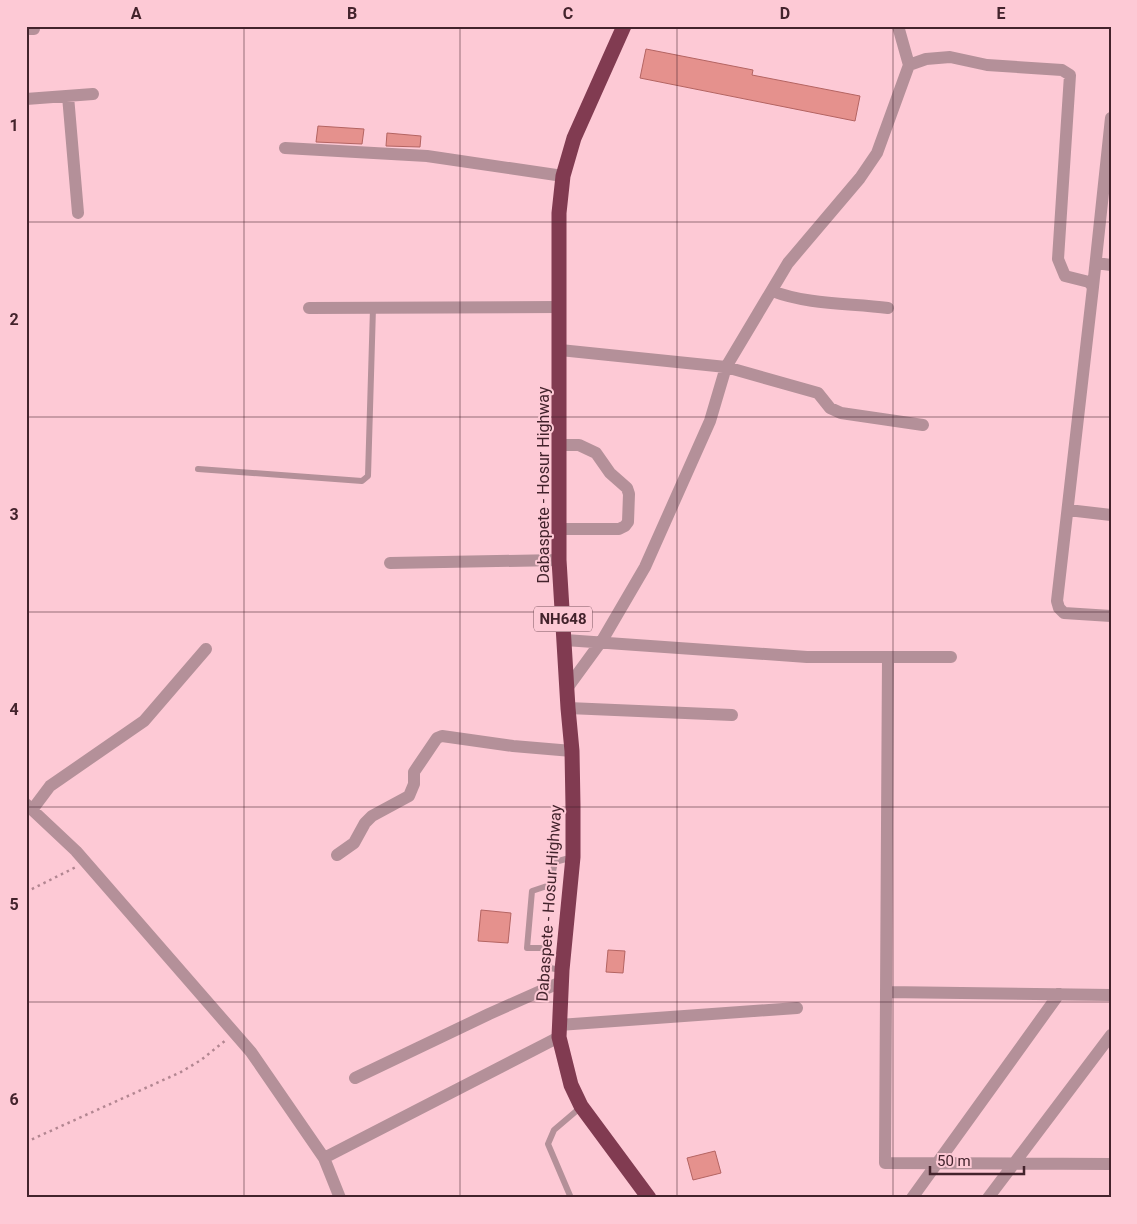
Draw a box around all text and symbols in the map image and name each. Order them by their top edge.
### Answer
text: A [131,4,142,23]
text: B [347,4,357,23]
text: C [563,4,573,23]
text: D [780,4,790,23]
text: E [997,4,1006,23]
text: 1 [9,116,19,135]
text: 2 [9,310,19,329]
street label: Dabaspete - Hosur Highway [534,386,553,583]
text: 3 [9,505,19,524]
road number: NH648 [534,606,592,632]
text: 4 [9,700,19,719]
street label: Dabaspete - Hosur Highway [533,804,565,1002]
text: 5 [9,895,19,914]
text: 6 [9,1090,19,1109]
scale bar [930,1144,1023,1176]
text: 50 m [937,1152,971,1170]

